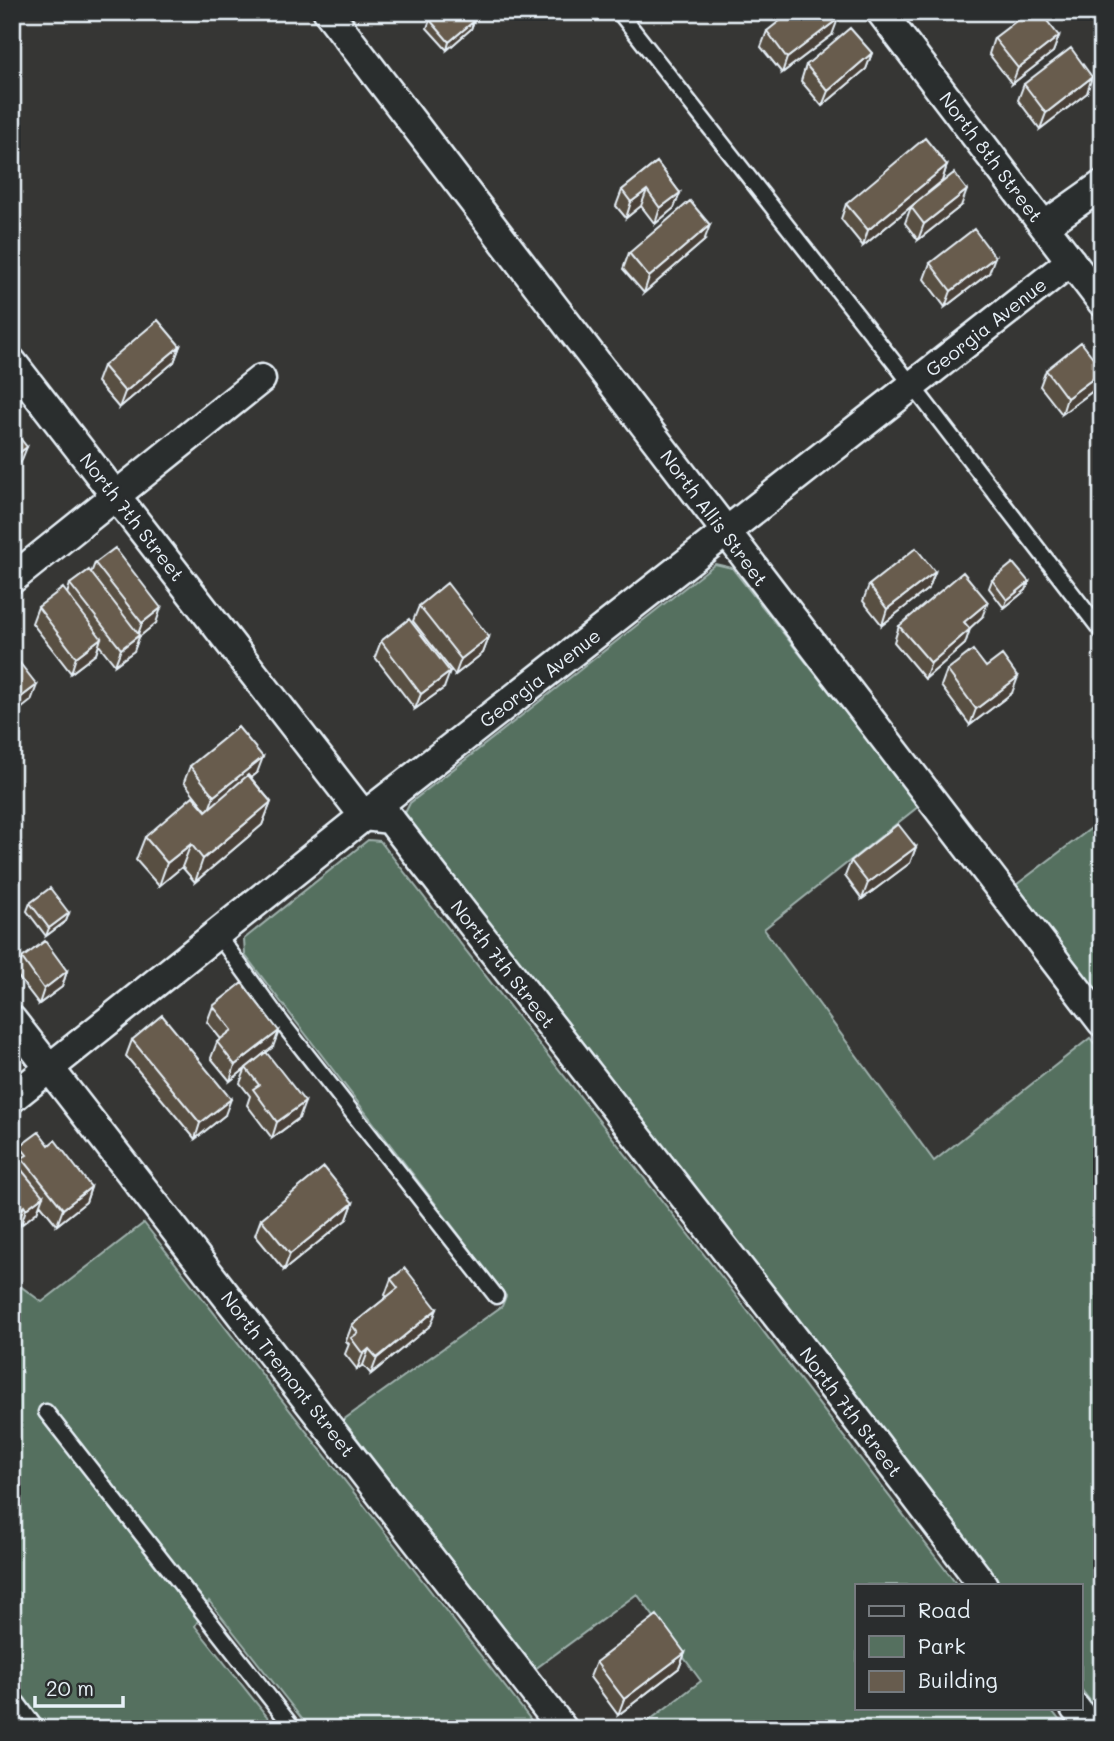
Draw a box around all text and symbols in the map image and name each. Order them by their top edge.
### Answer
street label: North 8th Street [934,86,1049,227]
street label: Georgia Avenue [920,271,1051,382]
street label: North Allis Street [655,445,774,591]
street label: North 7th Street [74,447,190,586]
street label: Georgia Avenue [474,622,605,733]
street label: North 7th Street [445,894,561,1033]
street label: North Tremont Street [216,1286,361,1462]
street label: North 7th Street [794,1342,908,1482]
legend [855,1584,1082,1710]
text: Road [918,1596,970,1623]
text: Park [918,1632,966,1659]
scale bar [35,1664,122,1708]
text: Building [918,1666,998,1693]
text: 20 m [46,1674,94,1701]

